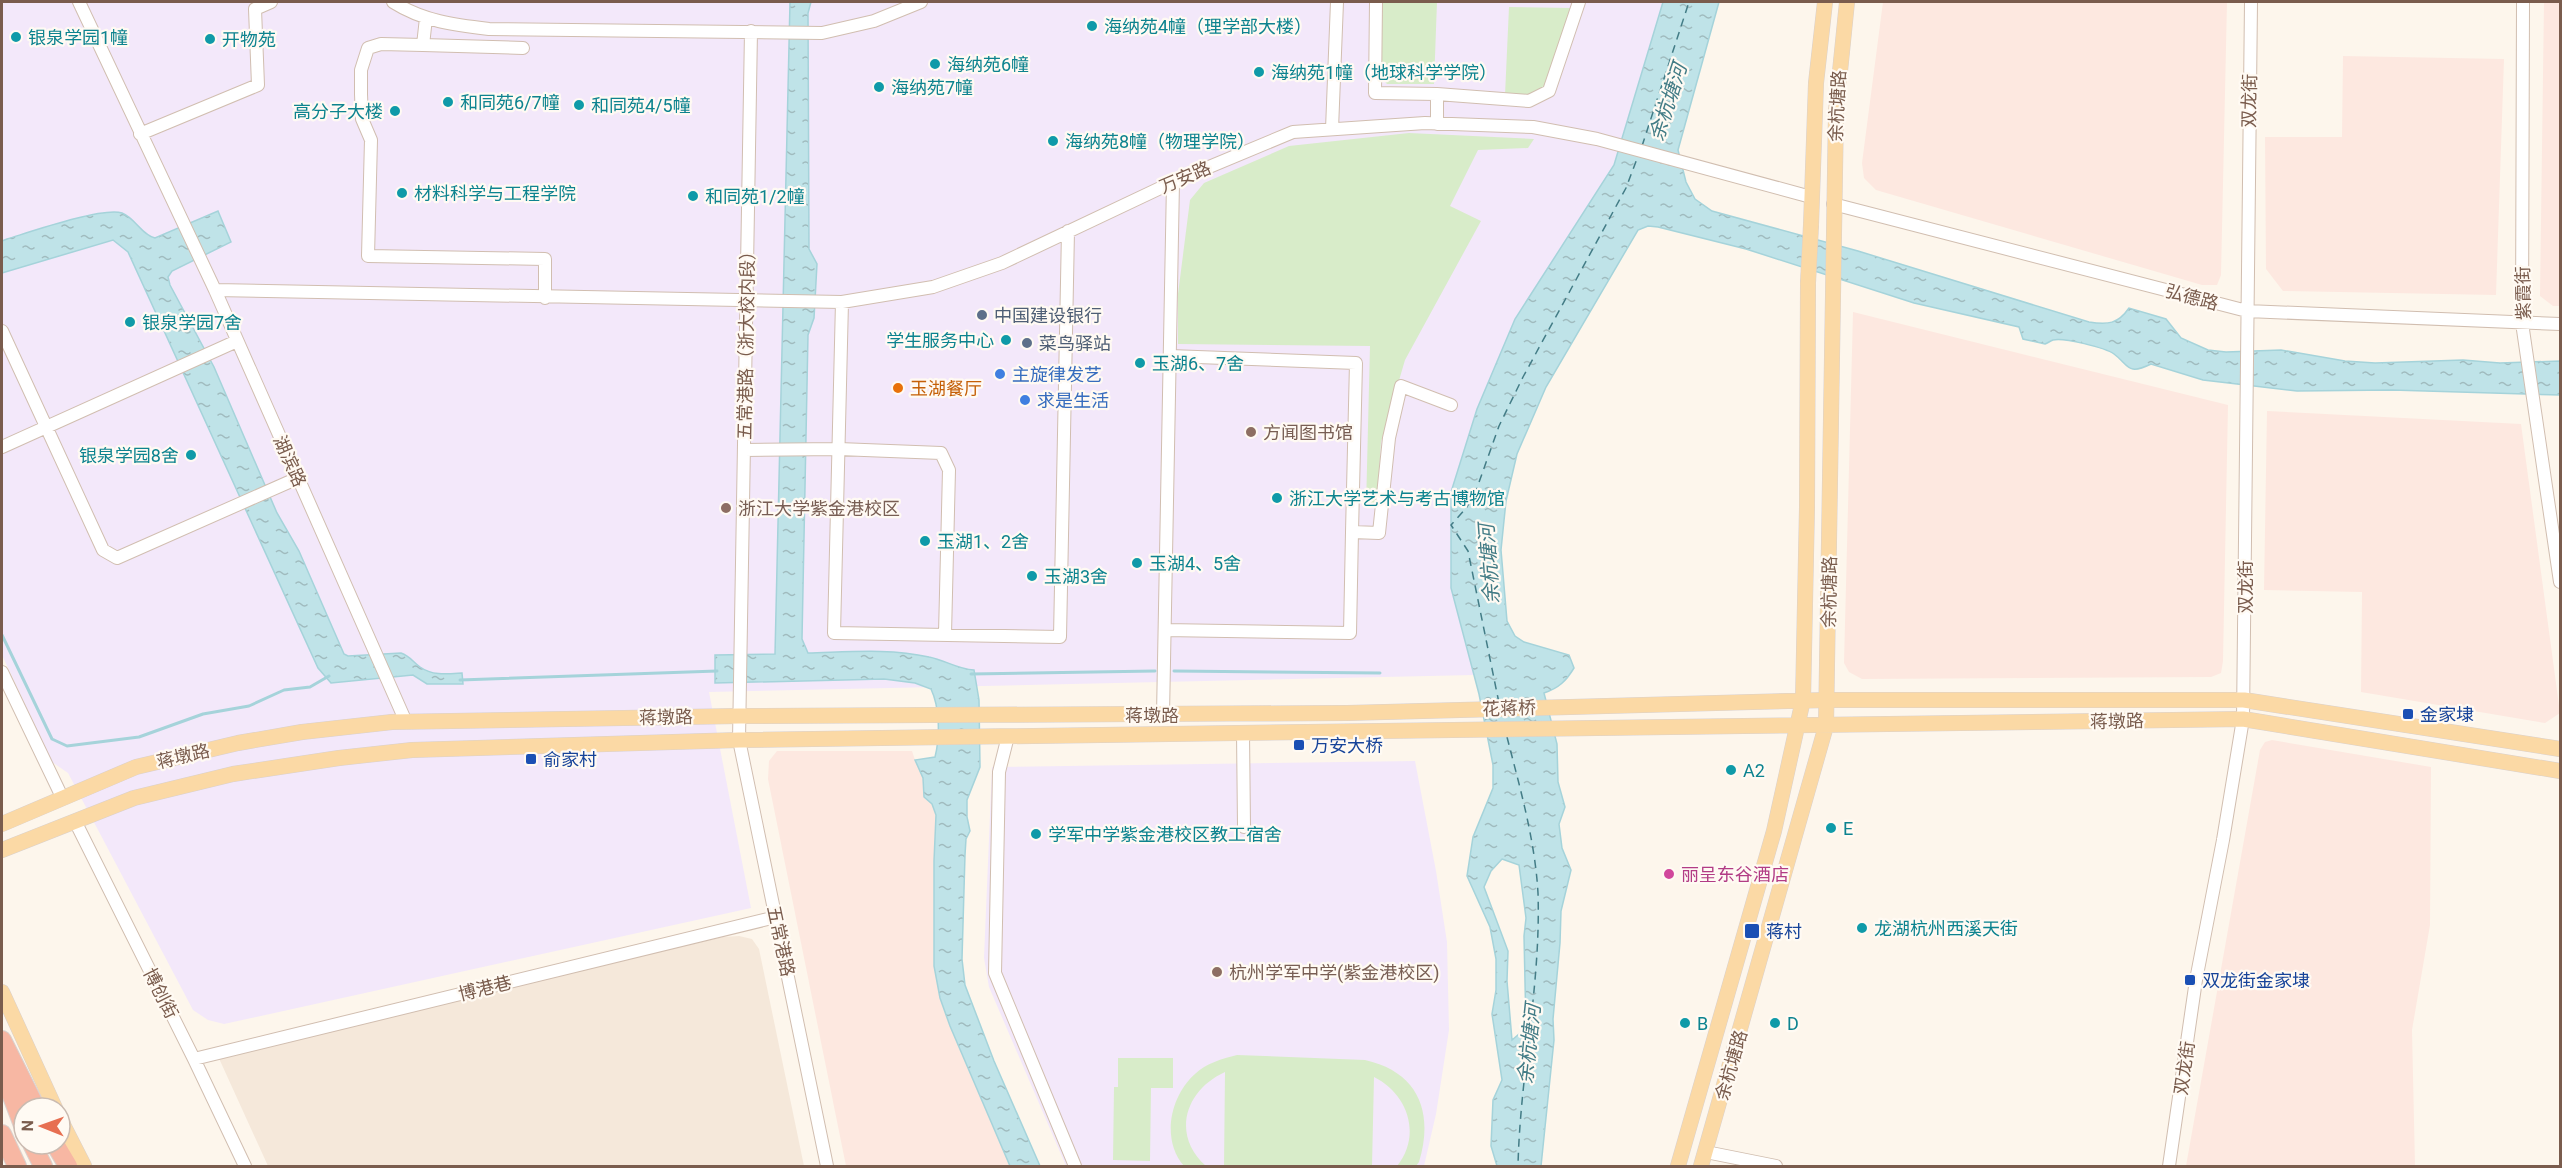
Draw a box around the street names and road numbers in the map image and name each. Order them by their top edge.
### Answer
street label: 余杭塘路 [1825,69,1849,143]
street label: 双龙街 [2238,74,2260,128]
street label: 万安路 [1156,157,1214,197]
street label: 五常港路（浙大校内段） [734,242,758,440]
street label: 紫霞街 [2512,266,2534,320]
street label: 弘德路 [2163,280,2221,314]
street label: 湖滨路 [269,432,311,490]
street label: 余杭塘路 [1818,556,1840,628]
street label: 双龙街 [2235,560,2256,614]
street label: 花蒋桥 [1482,697,1536,719]
street label: 蒋墩路 [1125,705,1179,726]
street label: 蒋墩路 [639,706,693,728]
street label: 蒋墩路 [2090,710,2144,732]
street label: 蒋墩路 [154,740,212,772]
street label: 五常港路 [763,904,799,978]
street label: 博创街 [139,964,183,1022]
street label: 博港巷 [456,971,514,1005]
street label: 余杭塘路 [1711,1028,1751,1102]
street label: 双龙街 [2170,1040,2198,1096]

